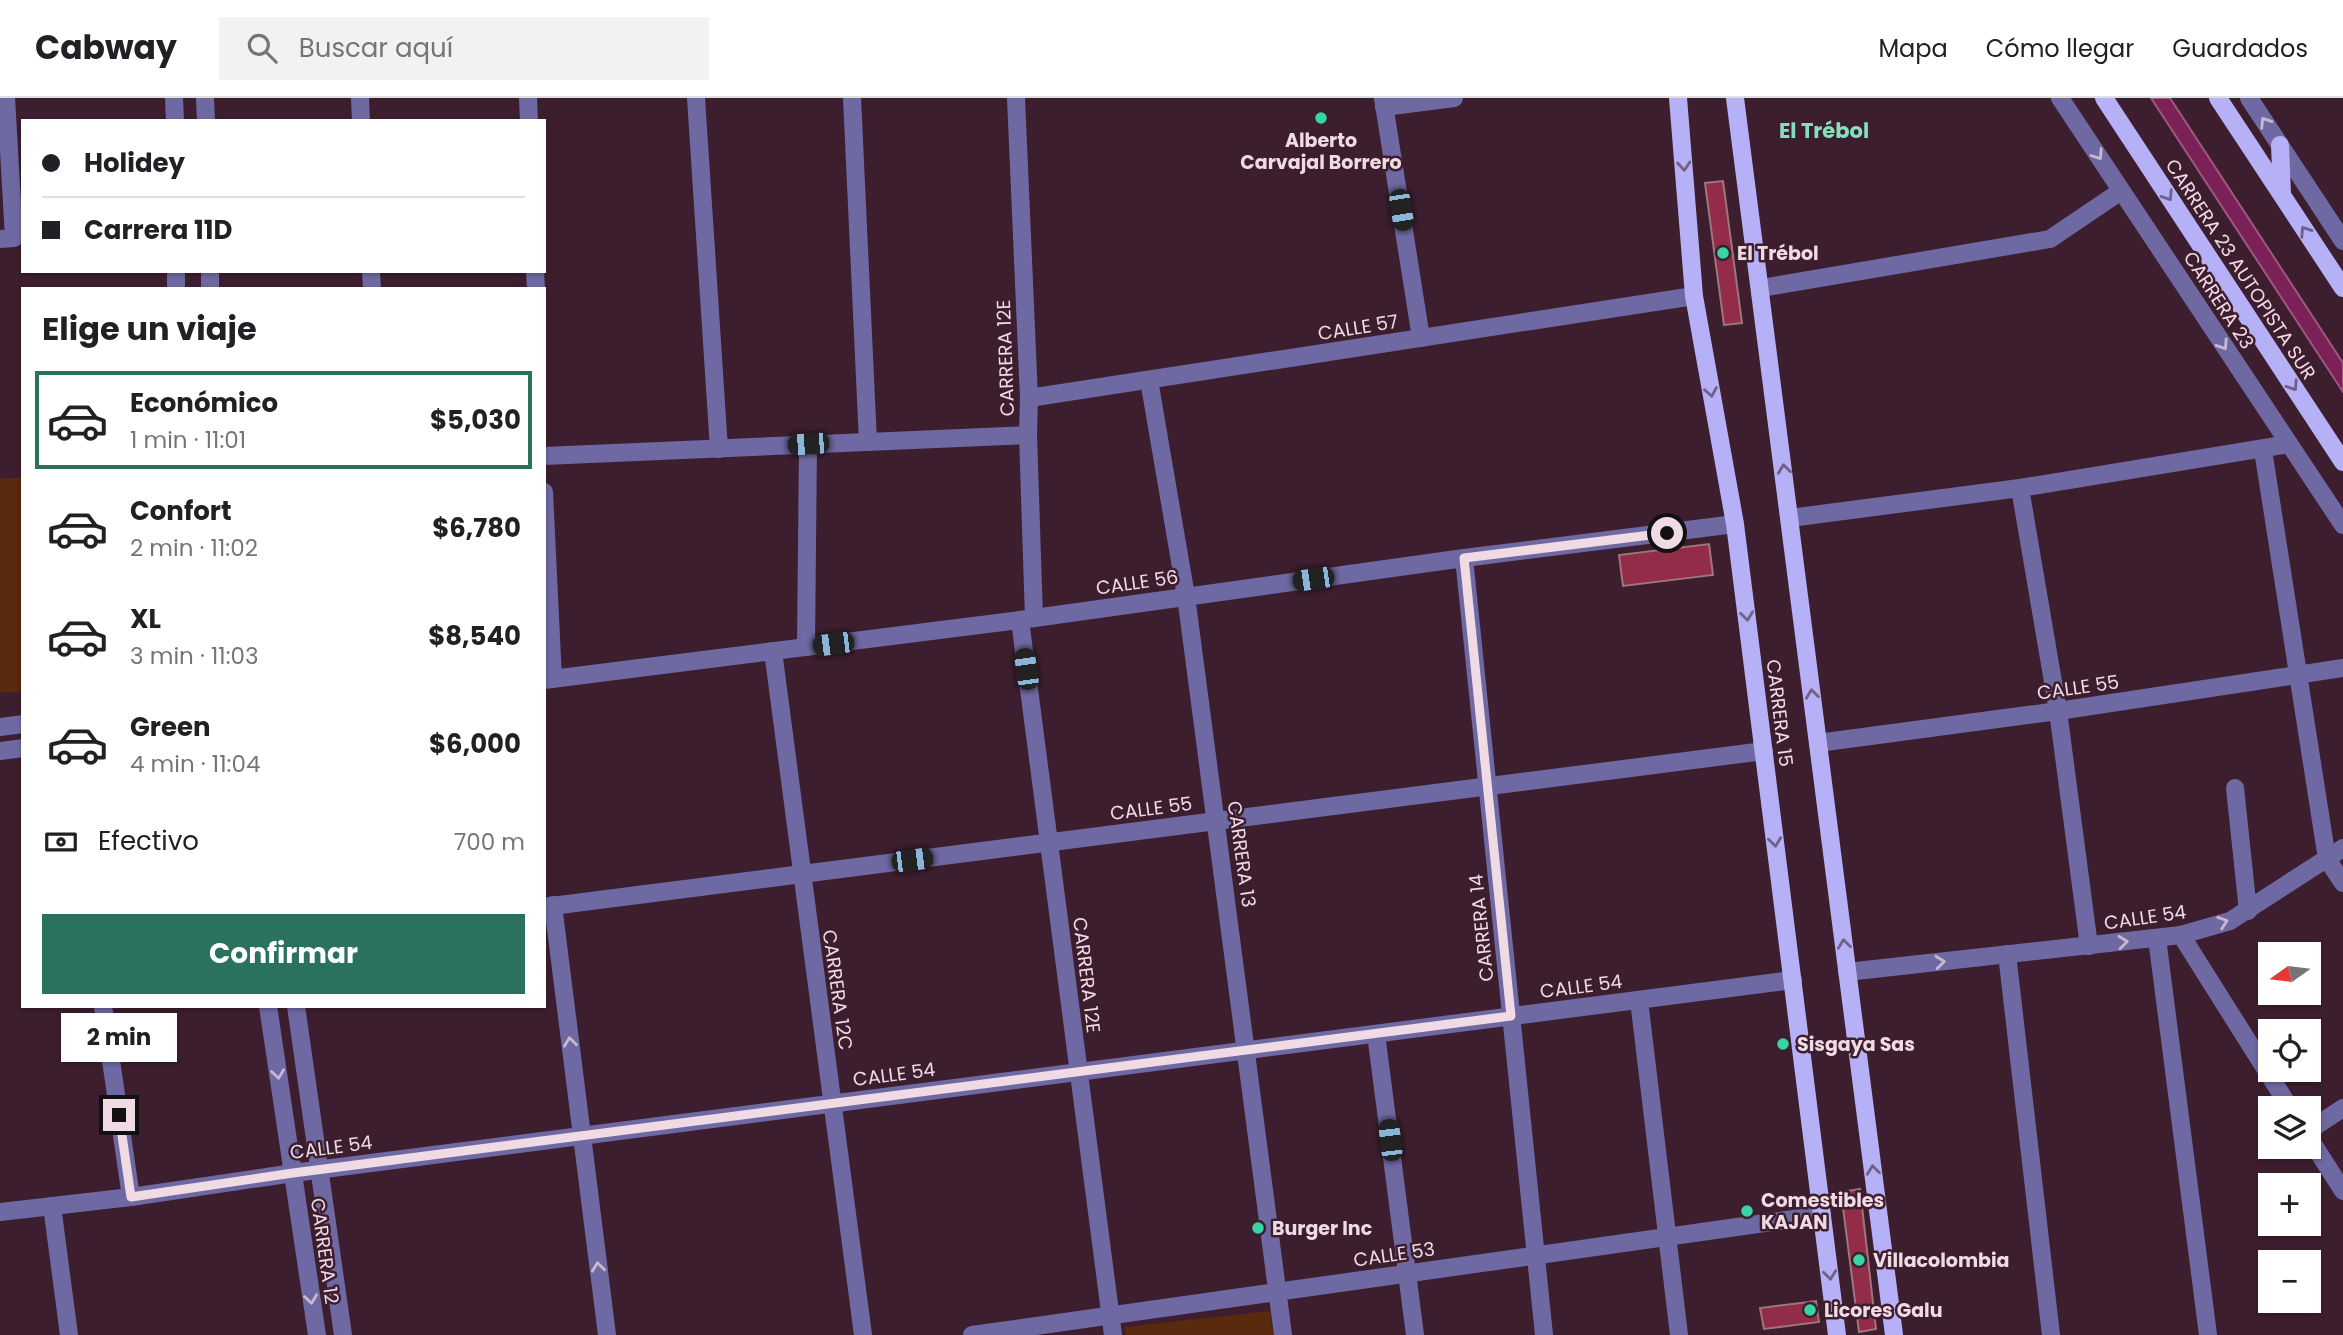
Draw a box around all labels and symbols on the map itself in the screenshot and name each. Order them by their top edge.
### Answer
marker: Alberto Carvajal Borrero [1313,110,1329,126]
district label: El Trébol [1779,116,1869,145]
one-way arrow [2260,117,2273,130]
place label: Alberto Carvajal Borrero [1240,127,1402,176]
one-way arrow [2090,147,2102,160]
street label: CARRERA 23 AUTOPISTA SUR [2161,154,2321,384]
one-way arrow [1676,161,1691,172]
car [1388,188,1415,232]
one-way arrow [2160,188,2172,201]
one-way arrow [2301,226,2314,239]
place label: El Trébol [1737,240,1819,267]
marker: El Trébol [1715,245,1731,261]
street label: CARRERA 23 [2179,247,2259,353]
street label: CARRERA 12E [990,299,1021,417]
street label: CALLE 57 [1316,308,1400,347]
one-way arrow [2215,337,2228,350]
one-way arrow [2285,378,2297,391]
one-way arrow [1703,385,1718,397]
car [787,432,830,456]
one-way arrow [1776,463,1791,475]
route start [1651,517,1683,549]
street label: CALLE 56 [1094,563,1180,602]
car [1291,566,1336,592]
one-way arrow [1739,610,1754,622]
car [811,631,856,657]
car [1013,647,1040,691]
street label: CARRERA 15 [1760,658,1799,768]
street label: CALLE 55 [2035,668,2121,707]
one-way arrow [1805,689,1820,700]
street label: CALLE 55 [1108,790,1194,827]
street label: CARRERA 13 [1221,799,1262,909]
one-way arrow [1768,836,1783,848]
car [890,847,935,873]
street label: CARRERA 14 [1462,873,1501,983]
street label: CALLE 54 [2102,898,2188,937]
street label: CARRERA 12E [1066,916,1107,1035]
one-way arrow [2217,916,2229,930]
street label: CARRERA 12C [816,928,859,1052]
one-way arrow [2117,934,2129,949]
one-way arrow [1836,939,1851,950]
north arrow [2258,942,2320,1004]
one-way arrow [1934,954,1945,969]
street label: CALLE 54 [1538,968,1624,1005]
callout: 2 min [61,1014,177,1062]
place label: Sisgaya Sas [1797,1031,1915,1058]
one-way arrow [563,1036,578,1047]
marker: Sisgaya Sas [1775,1036,1791,1052]
street label: CALLE 54 [851,1056,937,1093]
one-way arrow [270,1068,285,1080]
route end [103,1099,135,1131]
car [1378,1118,1403,1162]
street label: CALLE 54 [288,1129,374,1166]
one-way arrow [1865,1164,1880,1176]
place label: Comestibles KAJAN [1761,1187,1884,1236]
street label: CARRERA 12 [304,1196,345,1306]
marker: Comestibles KAJAN [1739,1203,1755,1219]
place label: Burger Inc [1272,1215,1372,1242]
marker: Burger Inc [1250,1220,1266,1236]
street label: CALLE 53 [1352,1235,1436,1274]
place label: Villacolombia [1873,1247,2009,1274]
marker: Villacolombia [1851,1252,1867,1268]
one-way arrow [591,1261,606,1273]
one-way arrow [1822,1269,1837,1281]
one-way arrow [303,1293,318,1305]
place label: Licores Galu [1824,1297,1943,1324]
marker: Licores Galu [1802,1302,1818,1318]

